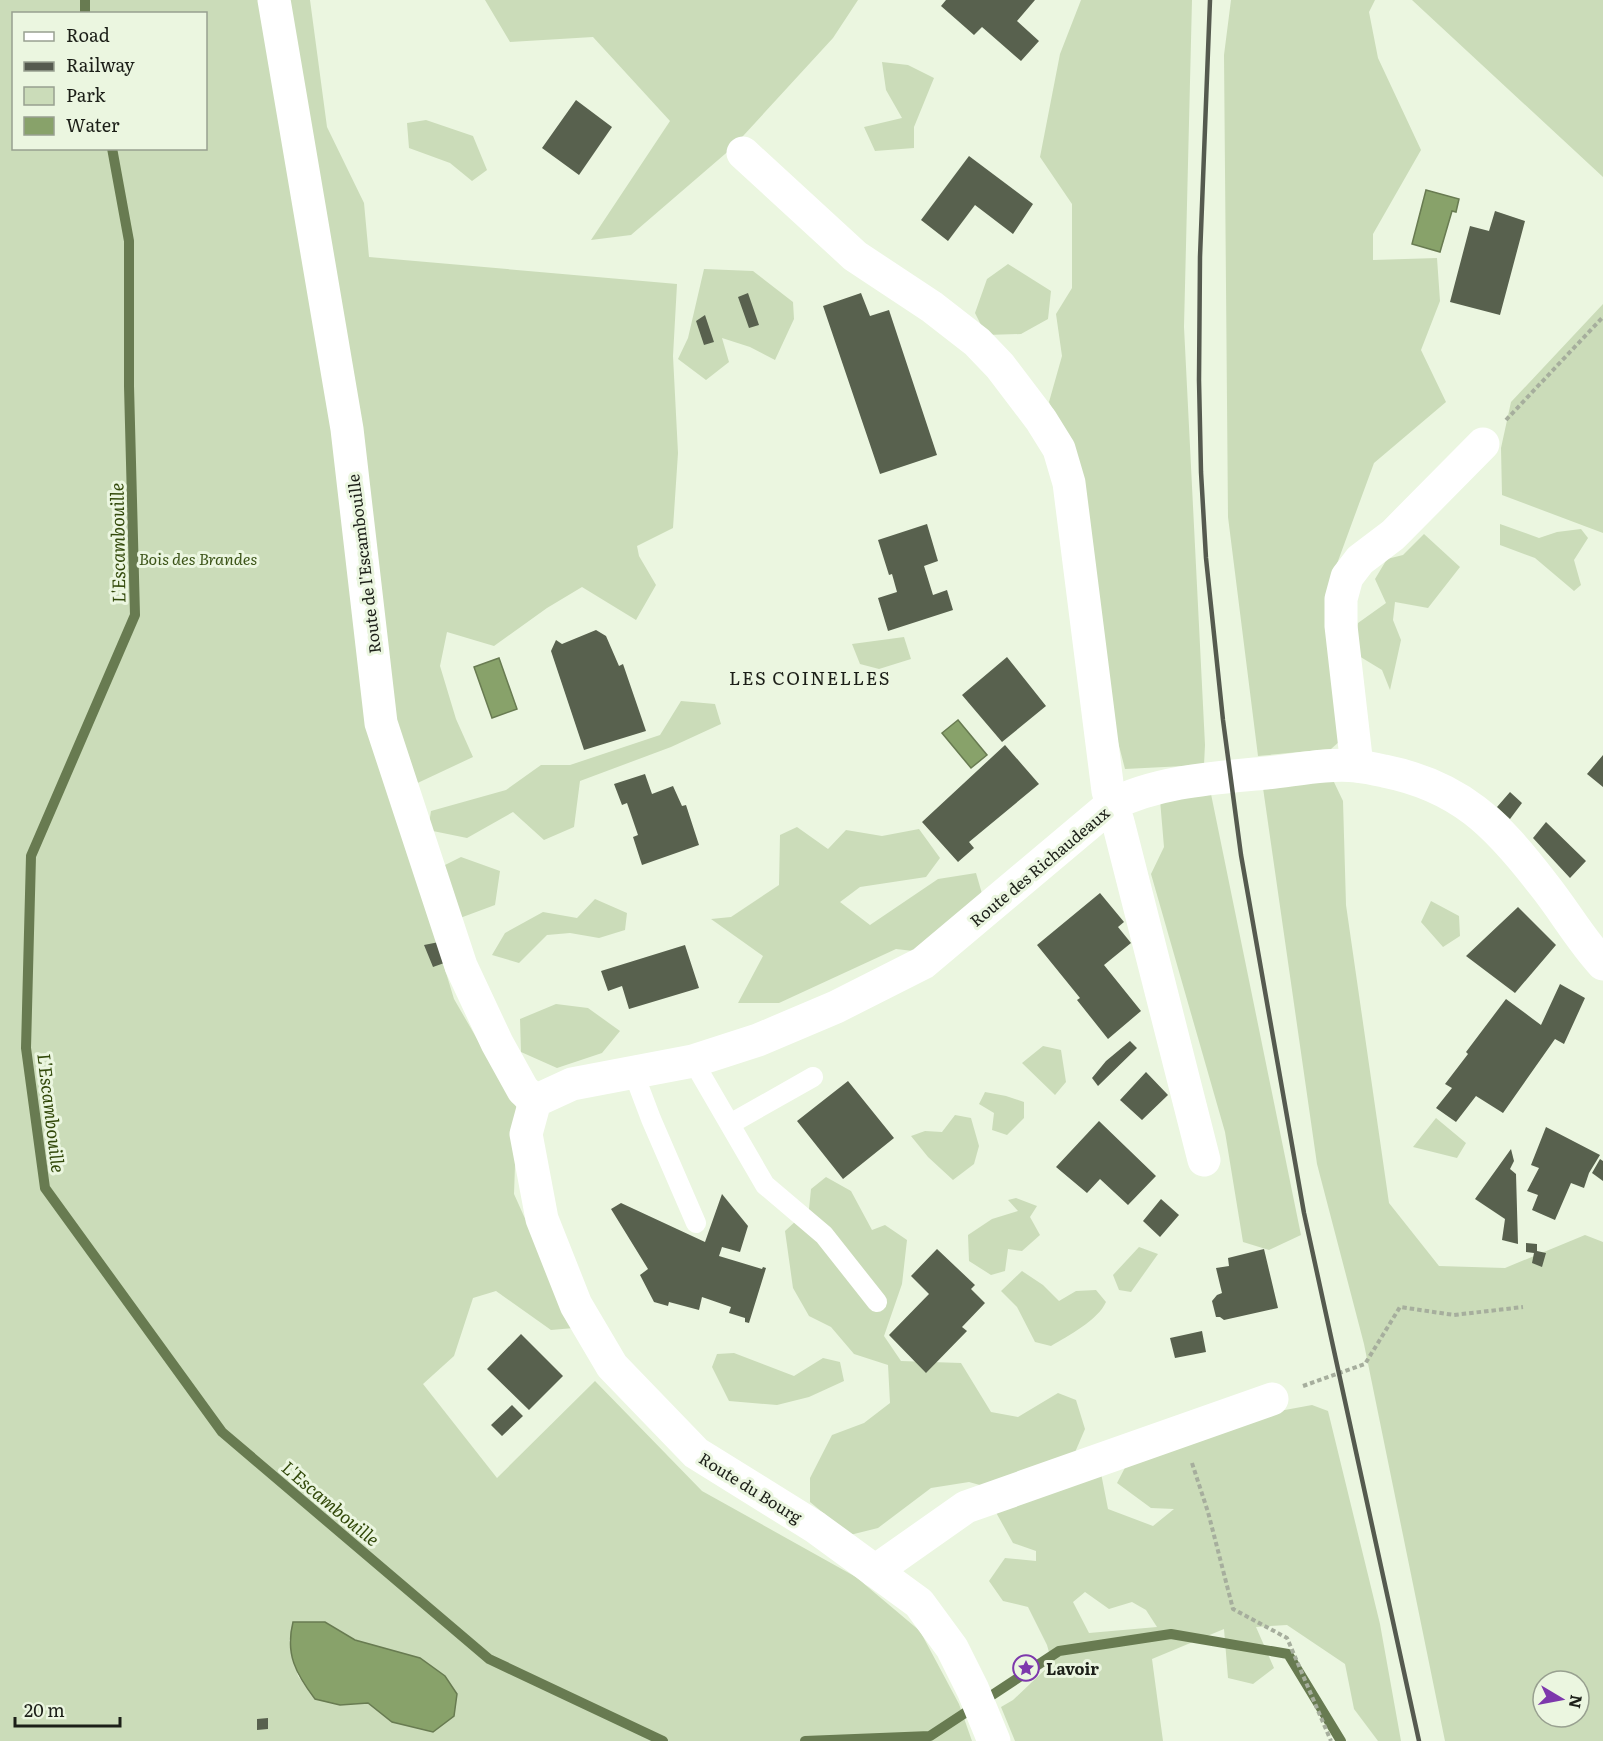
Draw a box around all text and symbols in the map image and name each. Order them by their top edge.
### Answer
legend [12,12,207,150]
text: Road [66,21,110,48]
text: Railway [66,51,135,78]
text: Park [66,81,107,108]
text: Water [66,111,120,138]
street label: Route de l'Escambouille [340,473,386,655]
water label: L'Escambouille [102,483,132,603]
park label: Bois des Brandes [139,546,257,570]
district label: LES COINELLES [729,664,891,691]
street label: Route des Richaudeaux [964,800,1115,932]
water label: L'Escambouille [31,1052,73,1174]
street label: Route du Bourg [695,1446,807,1528]
water label: L'Escambouille [276,1454,386,1552]
place icon: Lavoir [1011,1653,1041,1683]
place label: Lavoir [1046,1656,1099,1680]
north arrow [1531,1669,1591,1729]
scale bar [15,1690,120,1728]
text: N [1564,1693,1590,1710]
text: 20 m [24,1696,65,1723]

